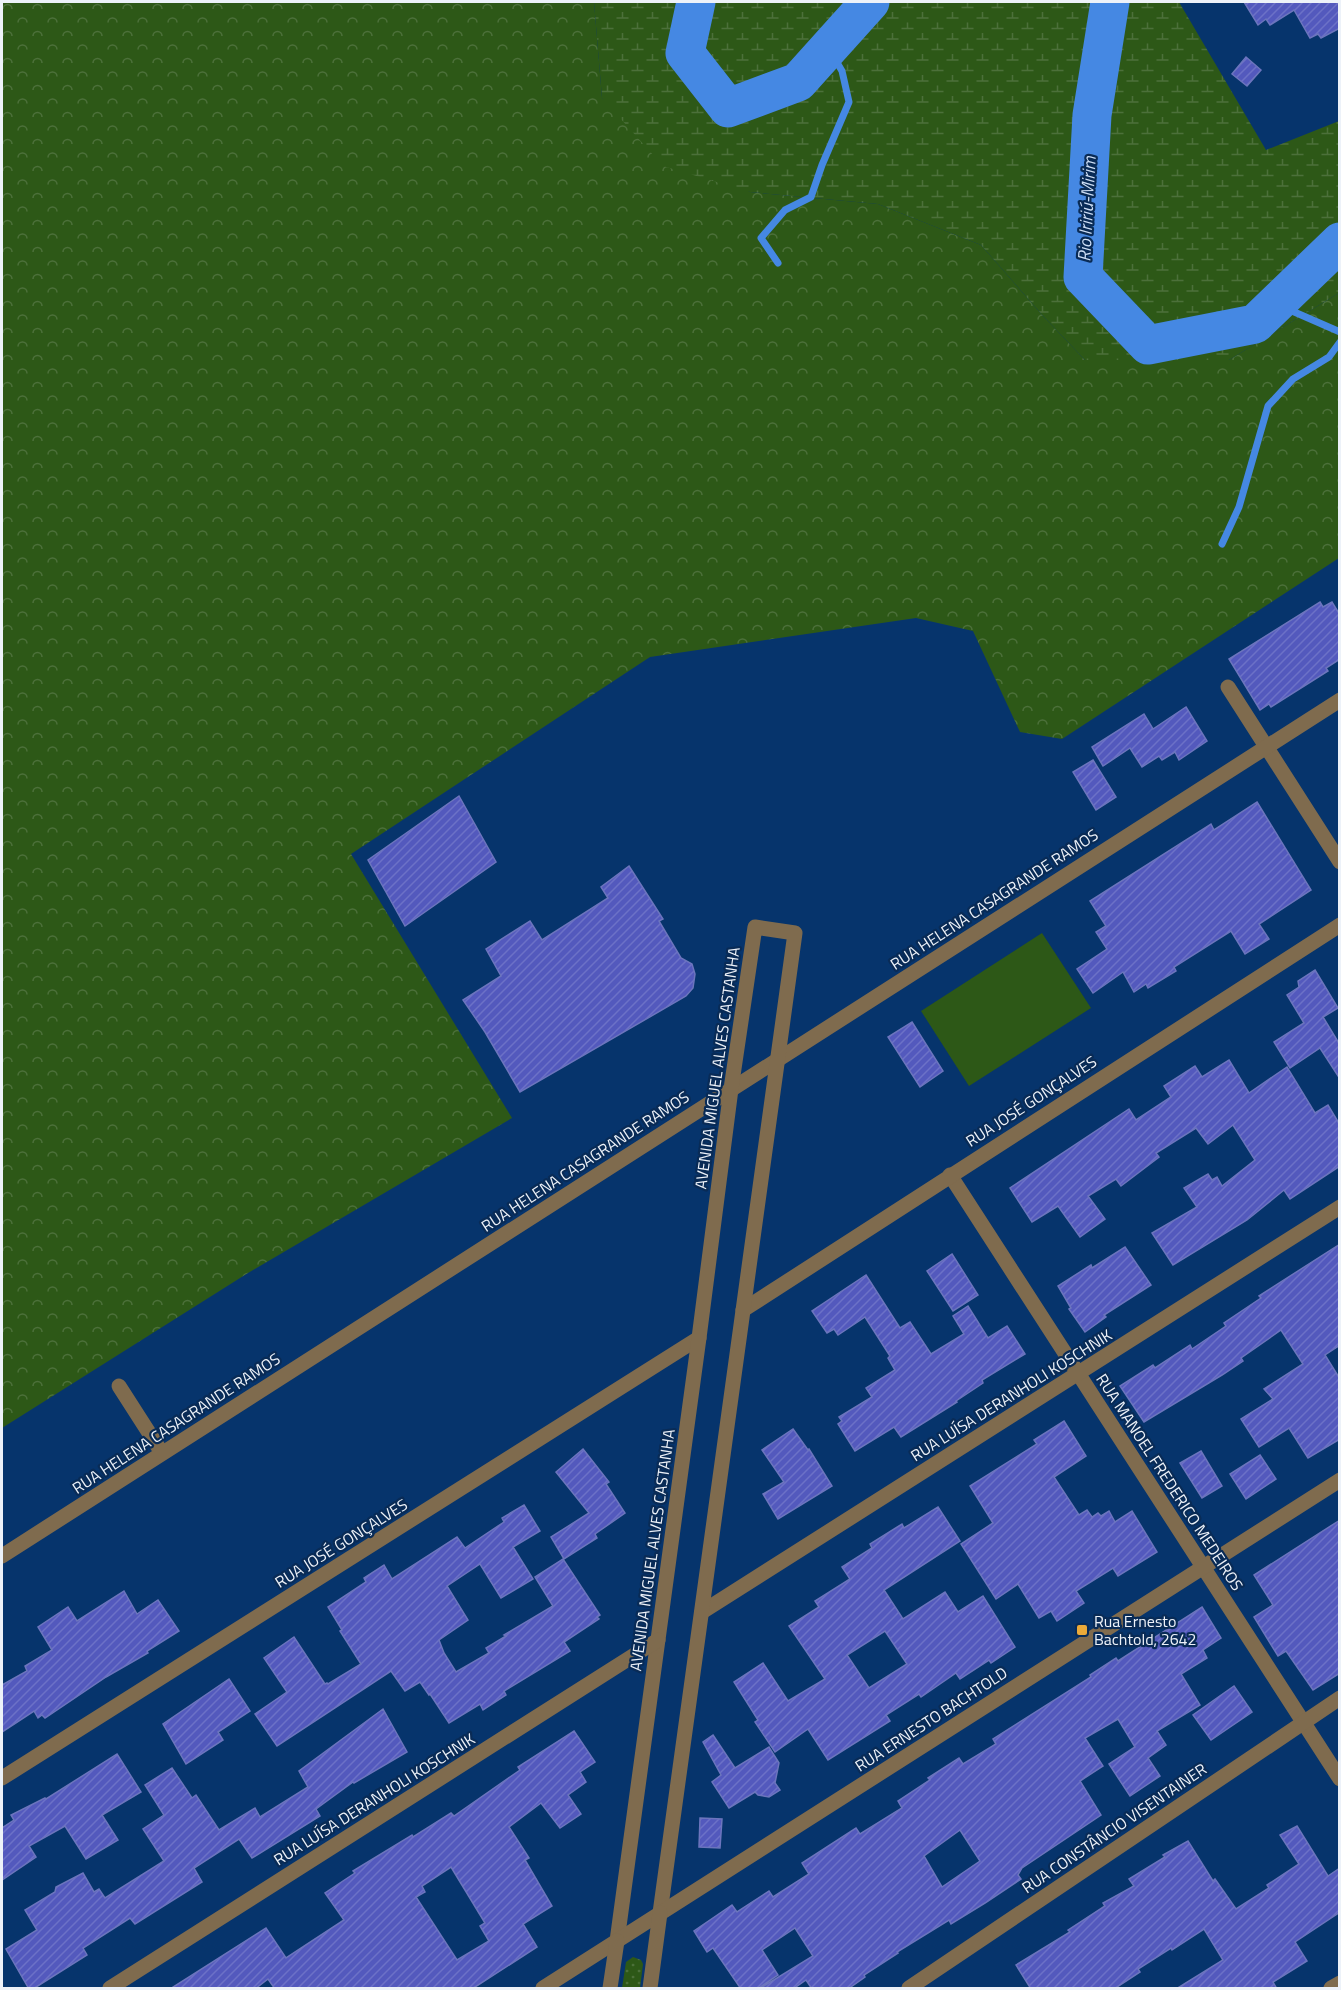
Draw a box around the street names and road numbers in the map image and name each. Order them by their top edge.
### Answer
street label: RUA HELENA CASAGRANDE RAMOS [885,823,1103,975]
street label: AVENIDA MIGUEL ALVES CASTANHA [688,945,746,1191]
street label: RUA JOSÉ GONÇALVES [961,1049,1101,1153]
street label: RUA HELENA CASAGRANDE RAMOS [476,1085,694,1237]
street label: RUA LUÍSA DERANHOLI KOSCHNIK [906,1323,1116,1467]
street label: RUA HELENA CASAGRANDE RAMOS [67,1347,285,1499]
street label: RUA MANOEL FREDERICO MEDEIROS [1091,1369,1249,1595]
street label: AVENIDA MIGUEL ALVES CASTANHA [623,1427,681,1673]
street label: RUA JOSÉ GONÇALVES [270,1492,412,1594]
street label: RUA ERNESTO BACHTOLD [850,1661,1012,1777]
street label: RUA LUÍSA DERANHOLI KOSCHNIK [269,1727,479,1871]
street label: RUA CONSTÂNCIO VISENTAINER [1017,1757,1211,1899]

